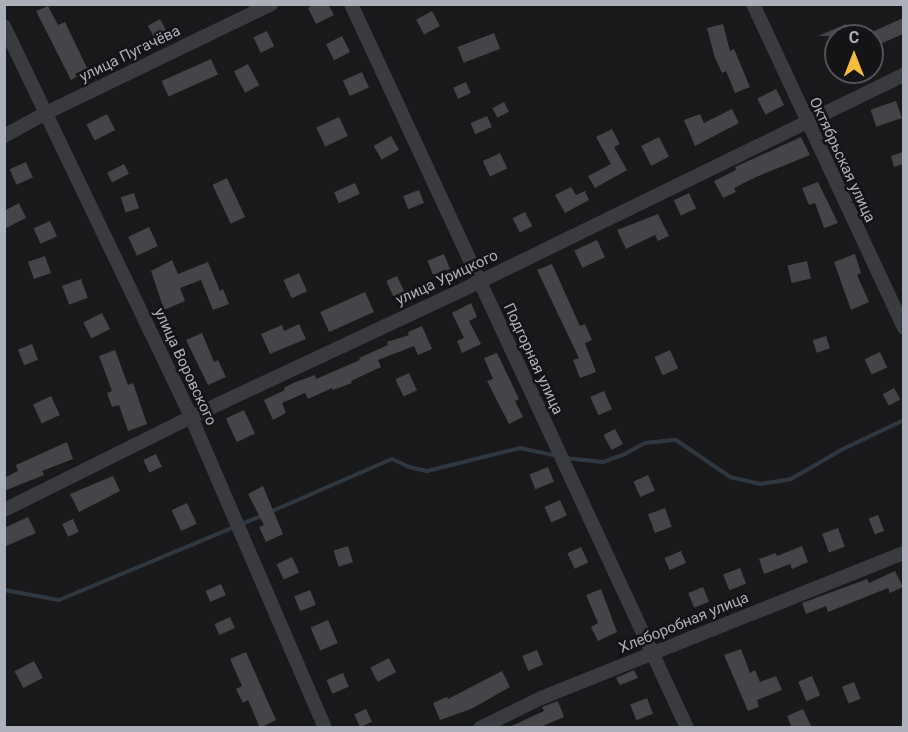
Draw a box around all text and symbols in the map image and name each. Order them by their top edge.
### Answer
street label: улица Пугачёва [77,22,183,86]
north arrow [824,24,884,84]
text: С [849,28,859,47]
street label: Октябрьская улица [805,95,879,225]
street label: улица Урицкого [393,246,501,310]
street label: Подгорная улица [499,300,567,418]
street label: улица Воровского [150,305,220,429]
street label: Хлеборобная улица [617,589,751,657]

